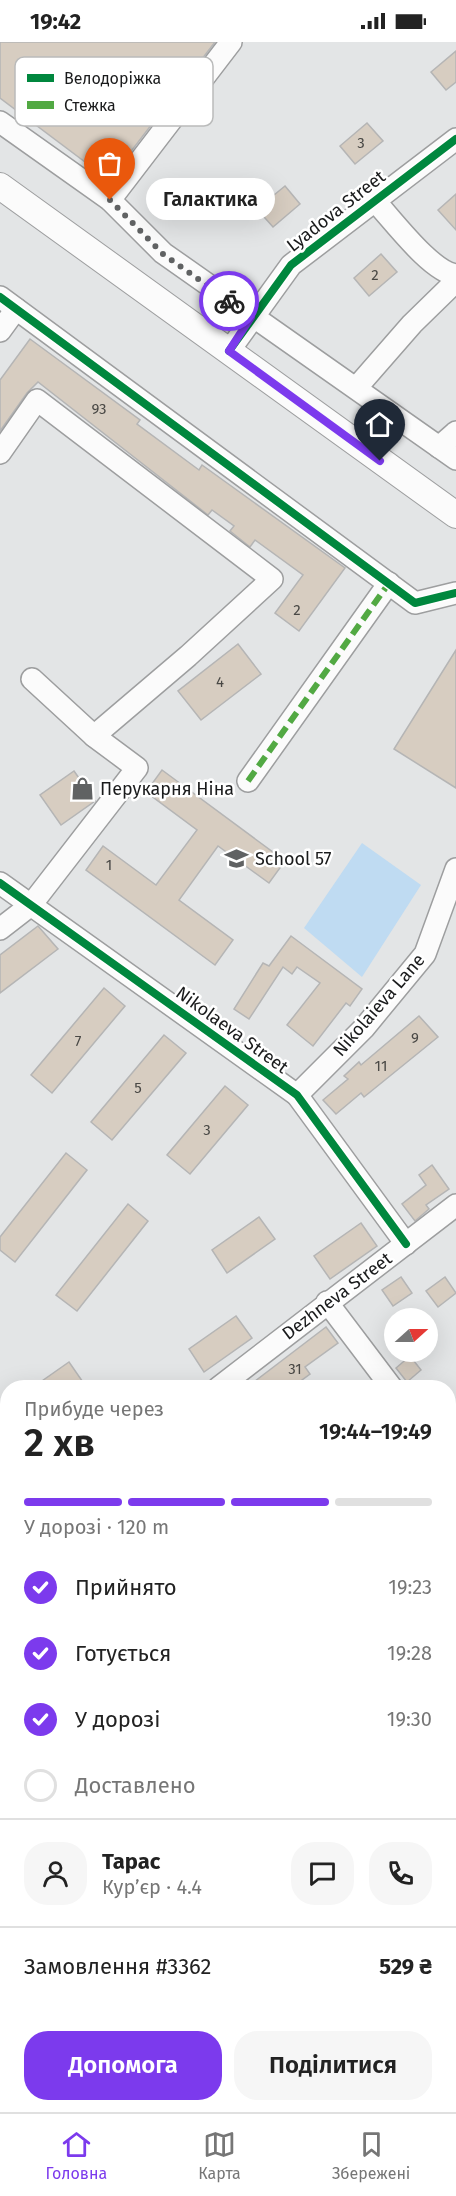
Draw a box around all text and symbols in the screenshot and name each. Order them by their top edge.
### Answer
text: 19:42 [30,8,81,35]
legend [15,57,213,126]
text: Велодоріжка [64,69,161,88]
text: Стежка [64,96,116,115]
house number: 3 [357,134,365,152]
pin [84,138,135,200]
icon: bag [93,147,126,180]
street label: Lyadova Street [282,165,390,256]
callout: Галактика [146,179,275,221]
text: Галактика [163,187,258,211]
house number: 2 [371,266,379,284]
courier [199,271,259,331]
icon: bike [213,285,246,318]
pin [354,399,405,461]
house number: 93 [91,400,107,418]
icon: home [363,408,396,441]
house number: 2 [293,601,301,619]
house number: 4 [216,673,224,691]
shop icon: Перукарня Ніна [69,776,95,802]
place label: Перукарня Ніна [100,778,234,800]
school or university icon: School 57 [224,846,250,872]
place label: School 57 [255,848,332,870]
house number: 1 [106,856,112,874]
street label: Nikolaieva Lane [328,949,430,1061]
street label: Nikolaeva Street [171,982,293,1078]
house number: 9 [411,1029,419,1047]
house number: 7 [75,1032,82,1050]
house number: 11 [375,1057,387,1075]
house number: 5 [134,1079,142,1097]
house number: 3 [203,1121,211,1139]
street label: Dezhneva Street [278,1247,397,1344]
north arrow [384,1308,438,1362]
map controls [384,1308,438,1362]
house number: 31 [288,1360,302,1378]
text: Прибуде через [24,1397,164,1421]
text: 19:44–19:49 [319,1418,432,1445]
text: 2 хв [24,1420,95,1466]
text: У дорозі · 120 m [24,1515,169,1539]
icon: check [24,1571,57,1604]
text: Прийнято [75,1574,177,1601]
text: 19:23 [388,1575,432,1599]
icon: check [24,1637,57,1670]
text: Готується [75,1640,171,1667]
text: 19:28 [387,1641,432,1665]
icon: check [24,1703,57,1736]
text: У дорозі [75,1706,160,1733]
text: 19:30 [387,1707,432,1731]
text: Доставлено [75,1772,196,1799]
button: person [24,1842,87,1905]
button: chat [291,1842,354,1905]
button: phone [369,1842,432,1905]
text: Тарас [102,1848,160,1875]
text: Кур’єр · 4.4 [102,1875,202,1899]
text: Замовлення #3362 [24,1953,211,1980]
text: 529 ₴ [379,1953,432,1980]
button: Допомога [24,2031,222,2100]
button: Поділитися [234,2031,432,2100]
tab: Головна [46,2128,107,2183]
tab: Карта [198,2128,241,2183]
tab: Збережені [332,2128,410,2183]

